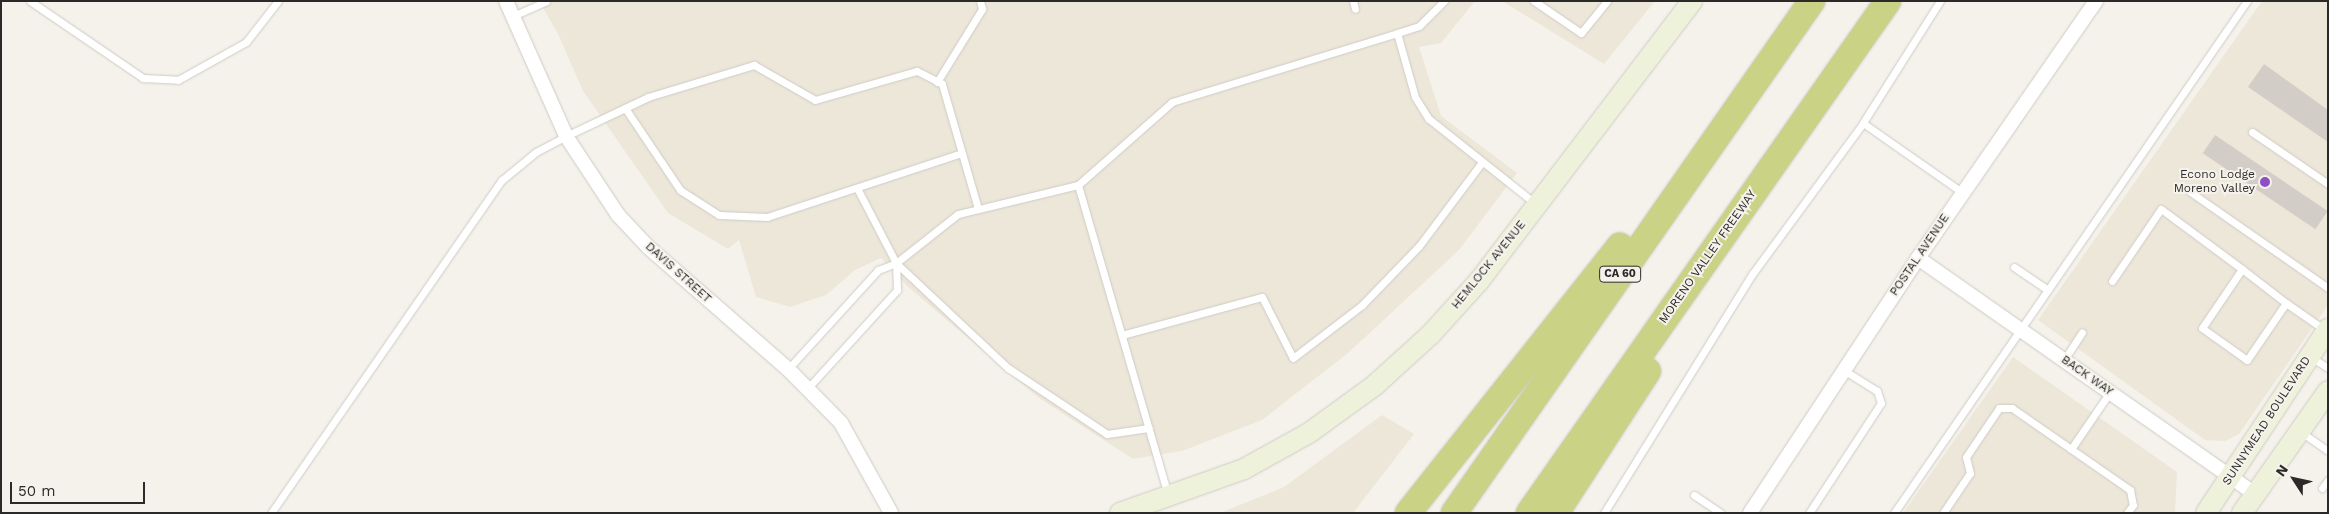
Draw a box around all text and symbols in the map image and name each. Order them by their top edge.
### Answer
place label: Econo Lodge Moreno Valley [2173,168,2255,196]
marker: Econo Lodge Moreno Valley [2259,176,2271,188]
street label: MORENO VALLEY FREEWAY [1656,187,1760,327]
street label: POSTAL AVENUE [1887,211,1953,299]
street label: HEMLOCK AVENUE [1449,218,1529,312]
street label: DAVIS STREET [642,240,714,306]
road number: CA 60 [1599,266,1641,282]
street label: BACK WAY [2058,353,2116,399]
street label: SUNNYMEAD BOULEVARD [2220,354,2314,488]
north arrow [2269,454,2319,504]
scale bar [12,472,148,504]
text: 50 m [18,482,55,500]

